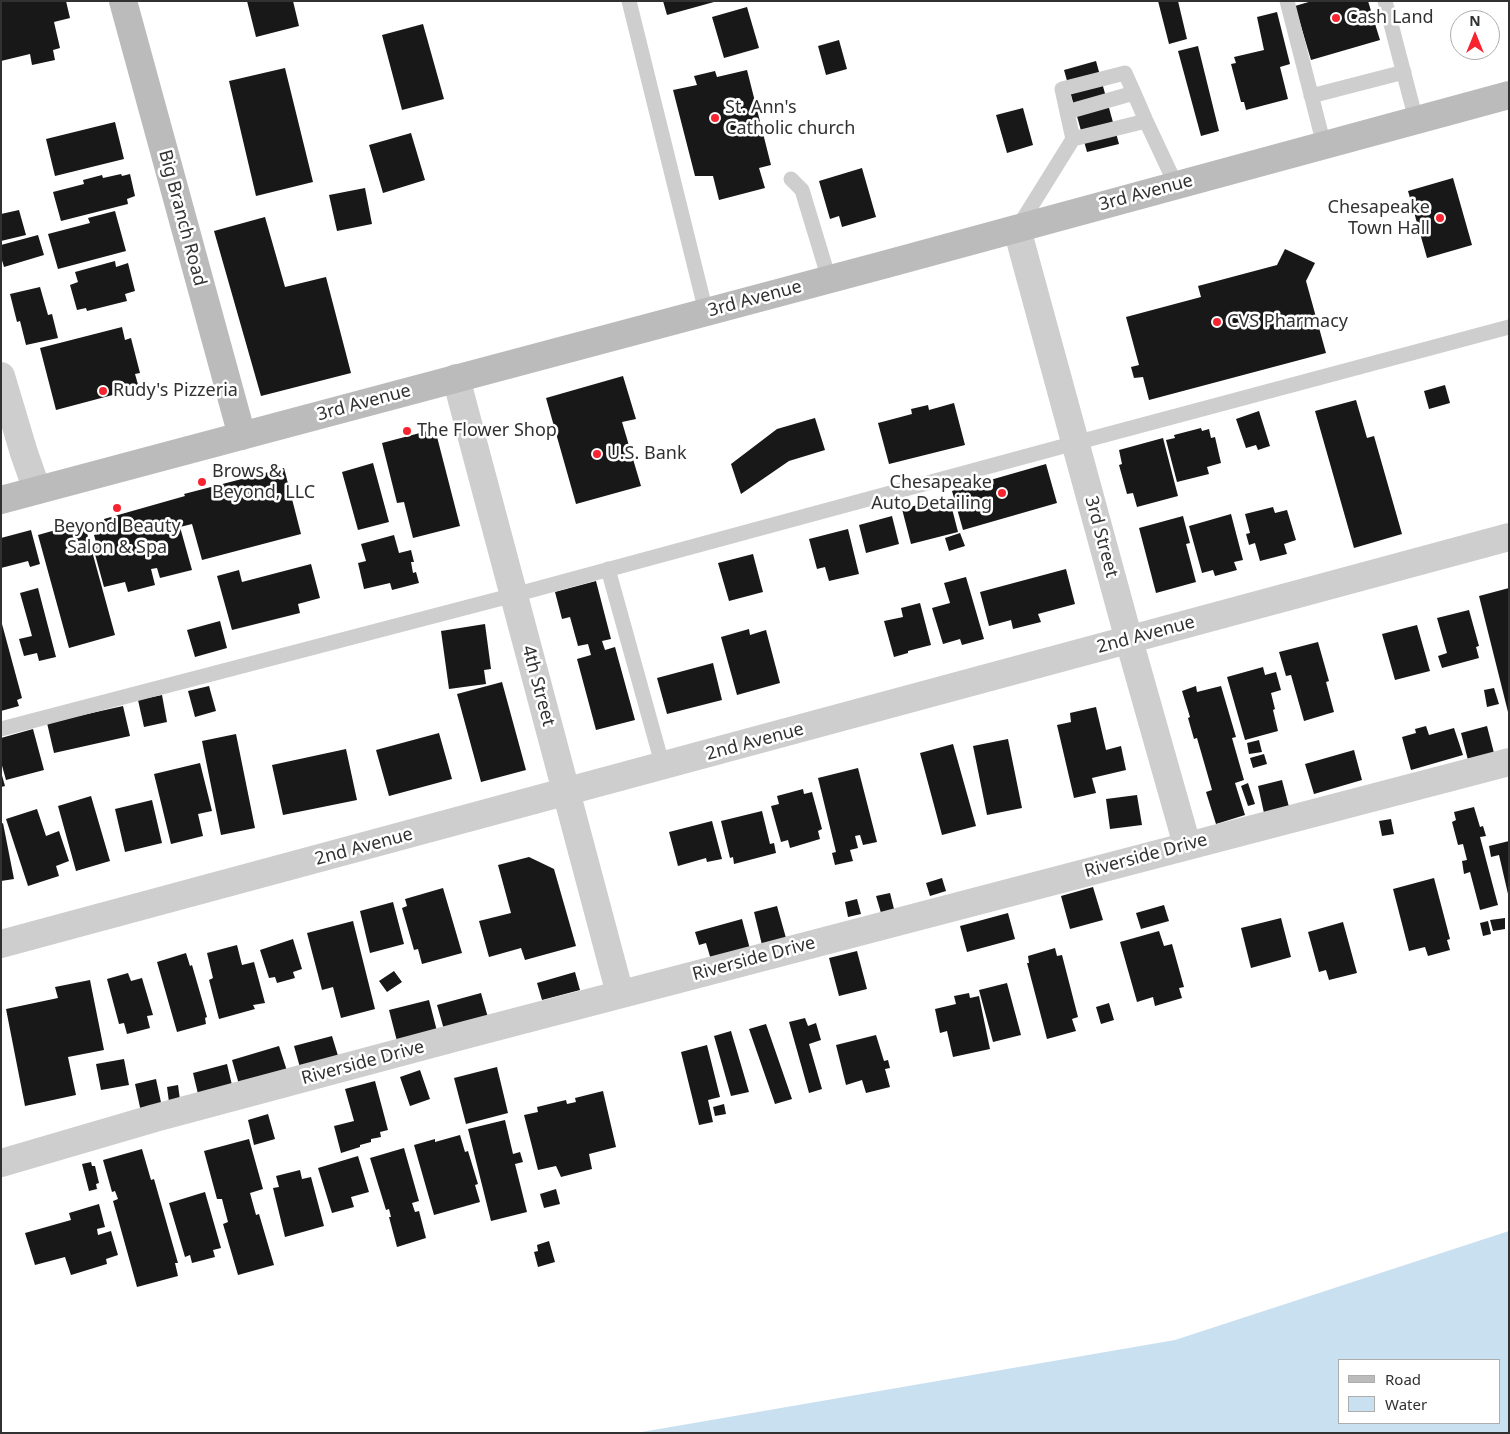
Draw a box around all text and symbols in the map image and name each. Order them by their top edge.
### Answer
place label: Cash Land [1346,7,1434,29]
north arrow [1450,10,1500,60]
text: N [1469,11,1481,30]
marker: Cash Land [1330,12,1342,24]
place label: St. Ann's Catholic church [725,97,855,140]
marker: St. Ann's Catholic church [709,112,721,124]
street label: Big Branch Road [153,148,211,288]
street label: 3rd Avenue [1097,170,1195,216]
place label: Chesapeake Town Hall [1328,197,1430,240]
marker: Chesapeake Town Hall [1434,212,1446,224]
street label: 3rd Avenue [706,276,804,322]
place label: CVS Pharmacy [1227,311,1348,333]
marker: CVS Pharmacy [1211,316,1223,328]
place label: Rudy's Pizzeria [113,380,238,402]
street label: 3rd Avenue [315,380,413,426]
marker: Rudy's Pizzeria [97,385,109,397]
place label: The Flower Shop [417,420,557,442]
marker: The Flower Shop [401,425,413,437]
place label: U.S. Bank [607,443,687,465]
marker: U.S. Bank [591,448,603,460]
place label: Brows & Beyond, LLC [212,461,315,504]
place label: Chesapeake Auto Detailing [871,472,992,514]
marker: Brows & Beyond, LLC [196,476,208,488]
marker: Chesapeake Auto Detailing [996,487,1008,499]
street label: 3rd Street [1080,494,1122,580]
marker: Beyond Beauty Salon & Spa [111,502,123,514]
place label: Beyond Beauty Salon & Spa [53,516,181,558]
street label: 2nd Avenue [1095,612,1197,658]
street label: 4th Street [517,643,559,729]
street label: 2nd Avenue [704,719,806,765]
street label: 2nd Avenue [313,824,415,870]
street label: Riverside Drive [1082,829,1210,883]
street label: Riverside Drive [690,932,818,986]
street label: Riverside Drive [299,1036,427,1090]
legend [1338,1359,1500,1424]
text: Road [1385,1369,1421,1389]
text: Water [1385,1394,1427,1414]

